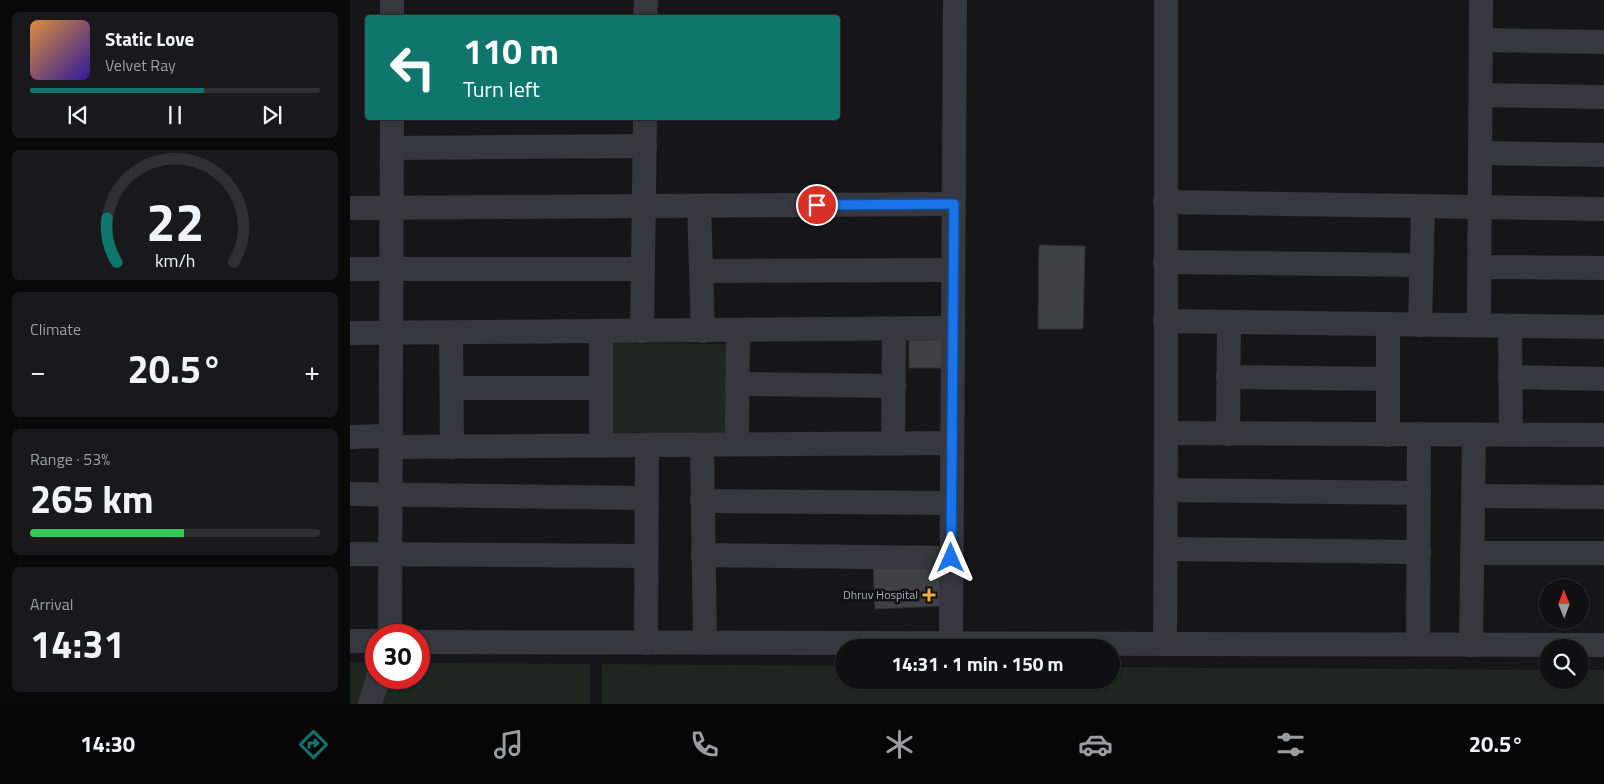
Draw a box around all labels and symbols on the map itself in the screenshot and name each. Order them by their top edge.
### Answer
pin [796,184,838,226]
position arrow [924,531,976,583]
north arrow [1539,579,1589,629]
place label: Dhruv Hospital [843,585,918,604]
marker: Dhruv Hospital [922,588,936,602]
speed limit sign: 30 [365,624,430,689]

